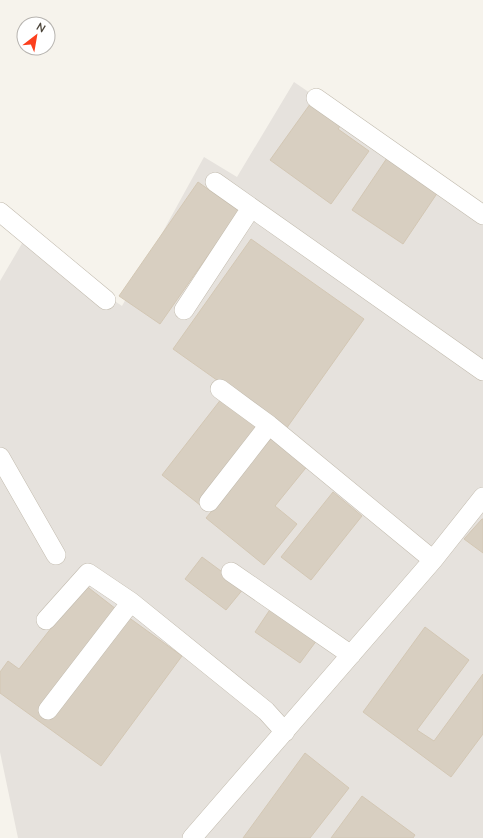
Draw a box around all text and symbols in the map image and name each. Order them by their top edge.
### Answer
north arrow [16,16,56,56]
text: N [34,19,48,36]

